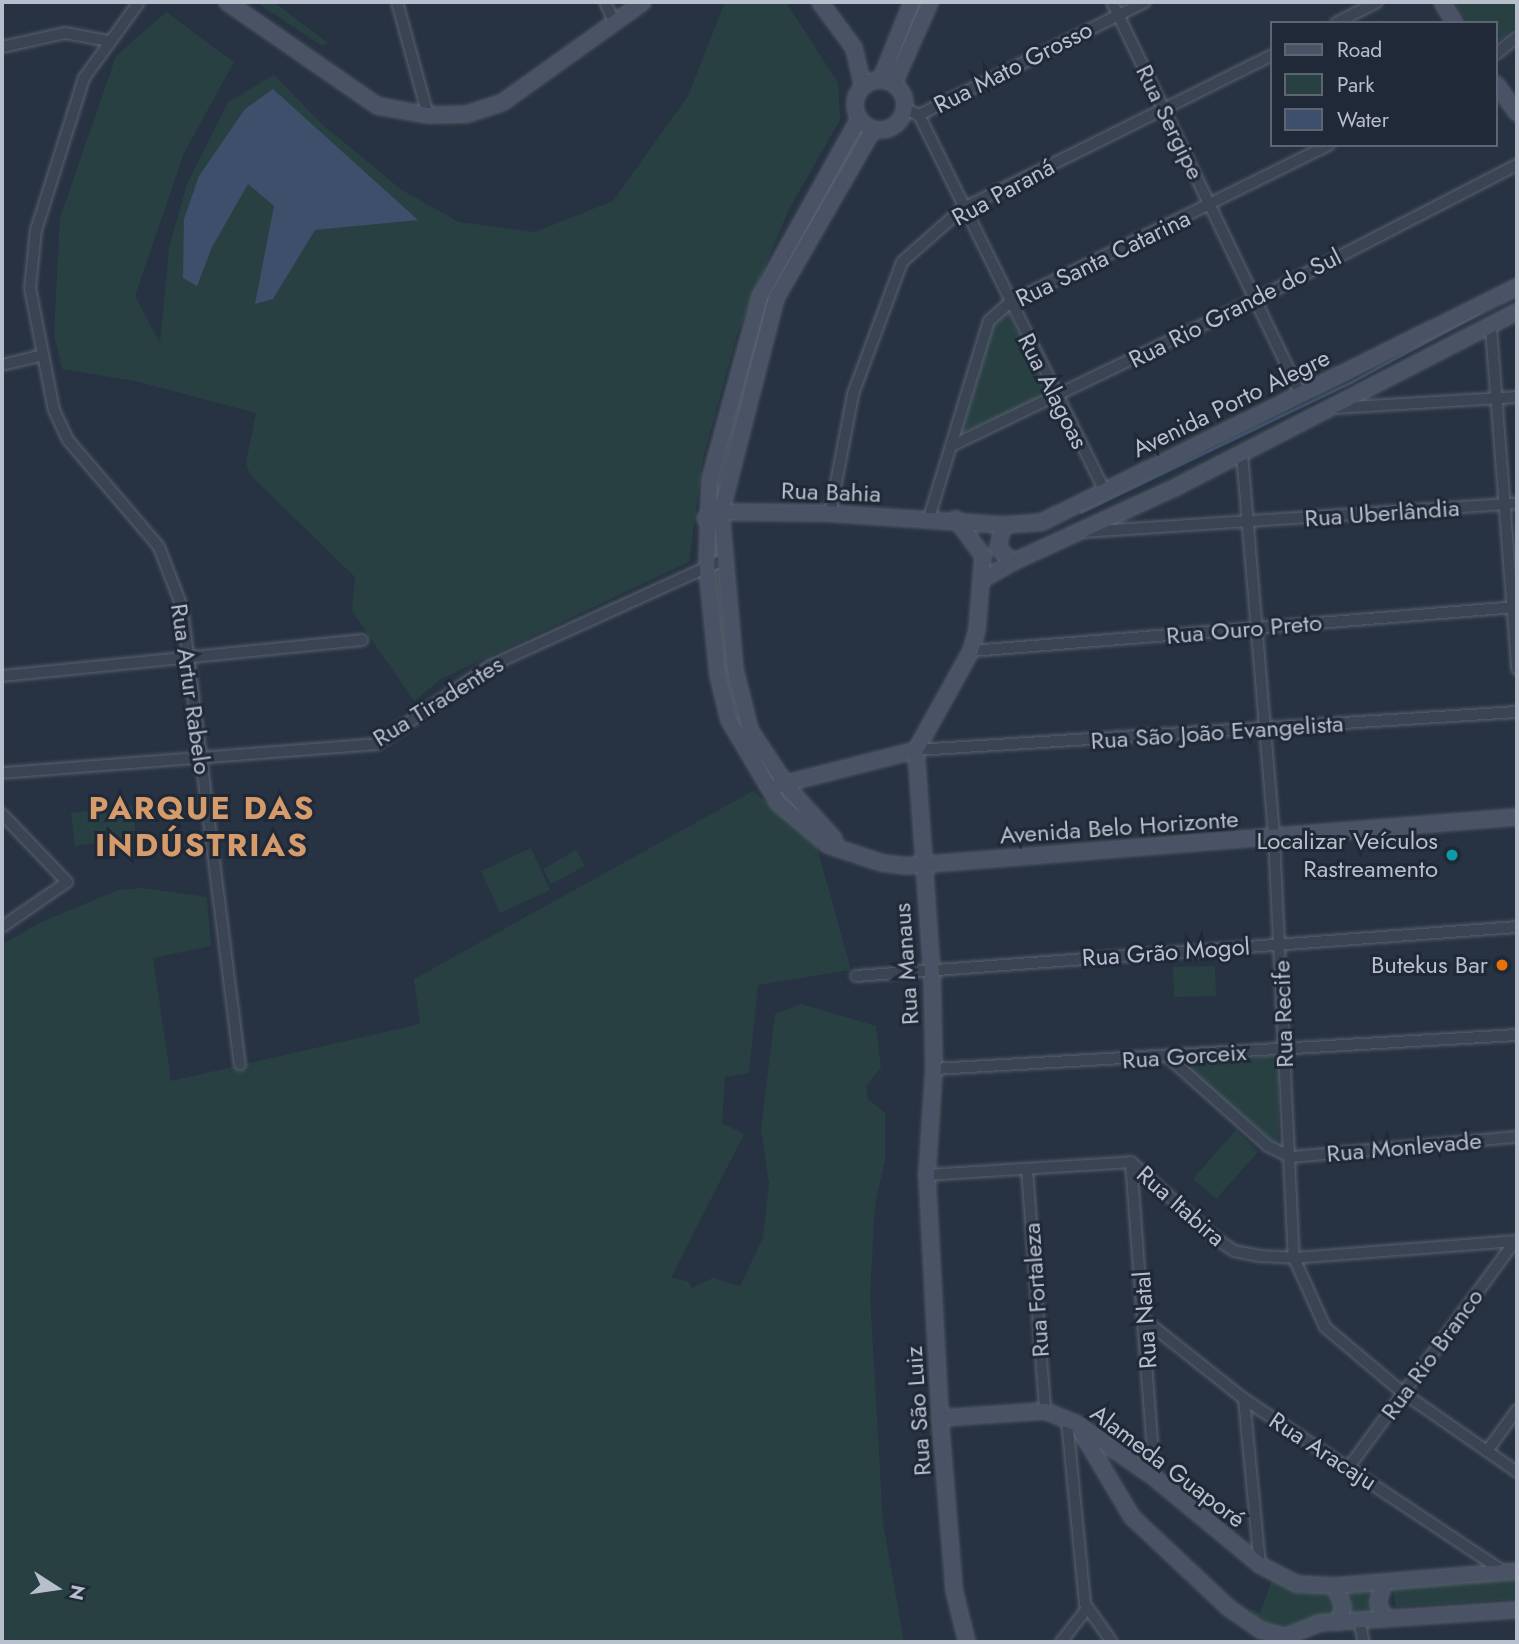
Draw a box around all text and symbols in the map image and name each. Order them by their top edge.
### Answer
street label: Rua Mato Grosso [929,15,1097,119]
legend [1270,21,1498,147]
text: Road [1337,35,1382,65]
street label: Rua Sergipe [1130,60,1210,184]
text: Park [1337,70,1374,100]
text: Water [1337,105,1389,135]
street label: Rua Paraná [947,152,1059,232]
street label: Rua Santa Catarina [1011,203,1195,313]
street label: Rua Rio Grande do Sul [1124,242,1346,374]
street label: Rua Alagoas [1012,328,1094,454]
street label: Avenida Porto Alegre [1128,343,1334,463]
street label: Rua Bahia [780,476,882,508]
street label: Rua Uberlândia [1304,493,1460,533]
street label: Rua Artur Rabelo [165,602,217,776]
street label: Rua Ouro Preto [1165,608,1323,650]
street label: Rua Tiradentes [367,649,509,753]
street label: Rua São João Evangelista [1090,709,1344,755]
district label: PARQUE DAS INDÚSTRIAS [90,790,314,865]
street label: Avenida Belo Horizonte [999,804,1239,850]
place label: Localizar Veículos Rastreamento [1256,827,1438,883]
marker: Localizar Veículos Rastreamento [1444,847,1460,863]
street label: Rua Manaus [887,902,925,1026]
street label: Rua Grão Mogol [1081,932,1251,972]
place label: Butekus Bar [1371,951,1488,979]
marker: Butekus Bar [1494,957,1510,973]
street label: Rua Recife [1267,960,1299,1068]
street label: Rua Gorceix [1121,1037,1247,1075]
street label: Rua Monlevade [1325,1126,1483,1168]
street label: Rua Itabira [1131,1160,1231,1252]
street label: Rua Fortaleza [1017,1222,1055,1358]
street label: Rua Natal [1127,1270,1163,1370]
street label: Rua Rio Branco [1375,1283,1489,1425]
street label: Rua São Luiz [899,1345,937,1477]
street label: Alameda Guaporé [1085,1398,1251,1534]
street label: Rua Aracaju [1264,1406,1382,1496]
north arrow [21,1553,91,1623]
text: N [62,1582,92,1603]

